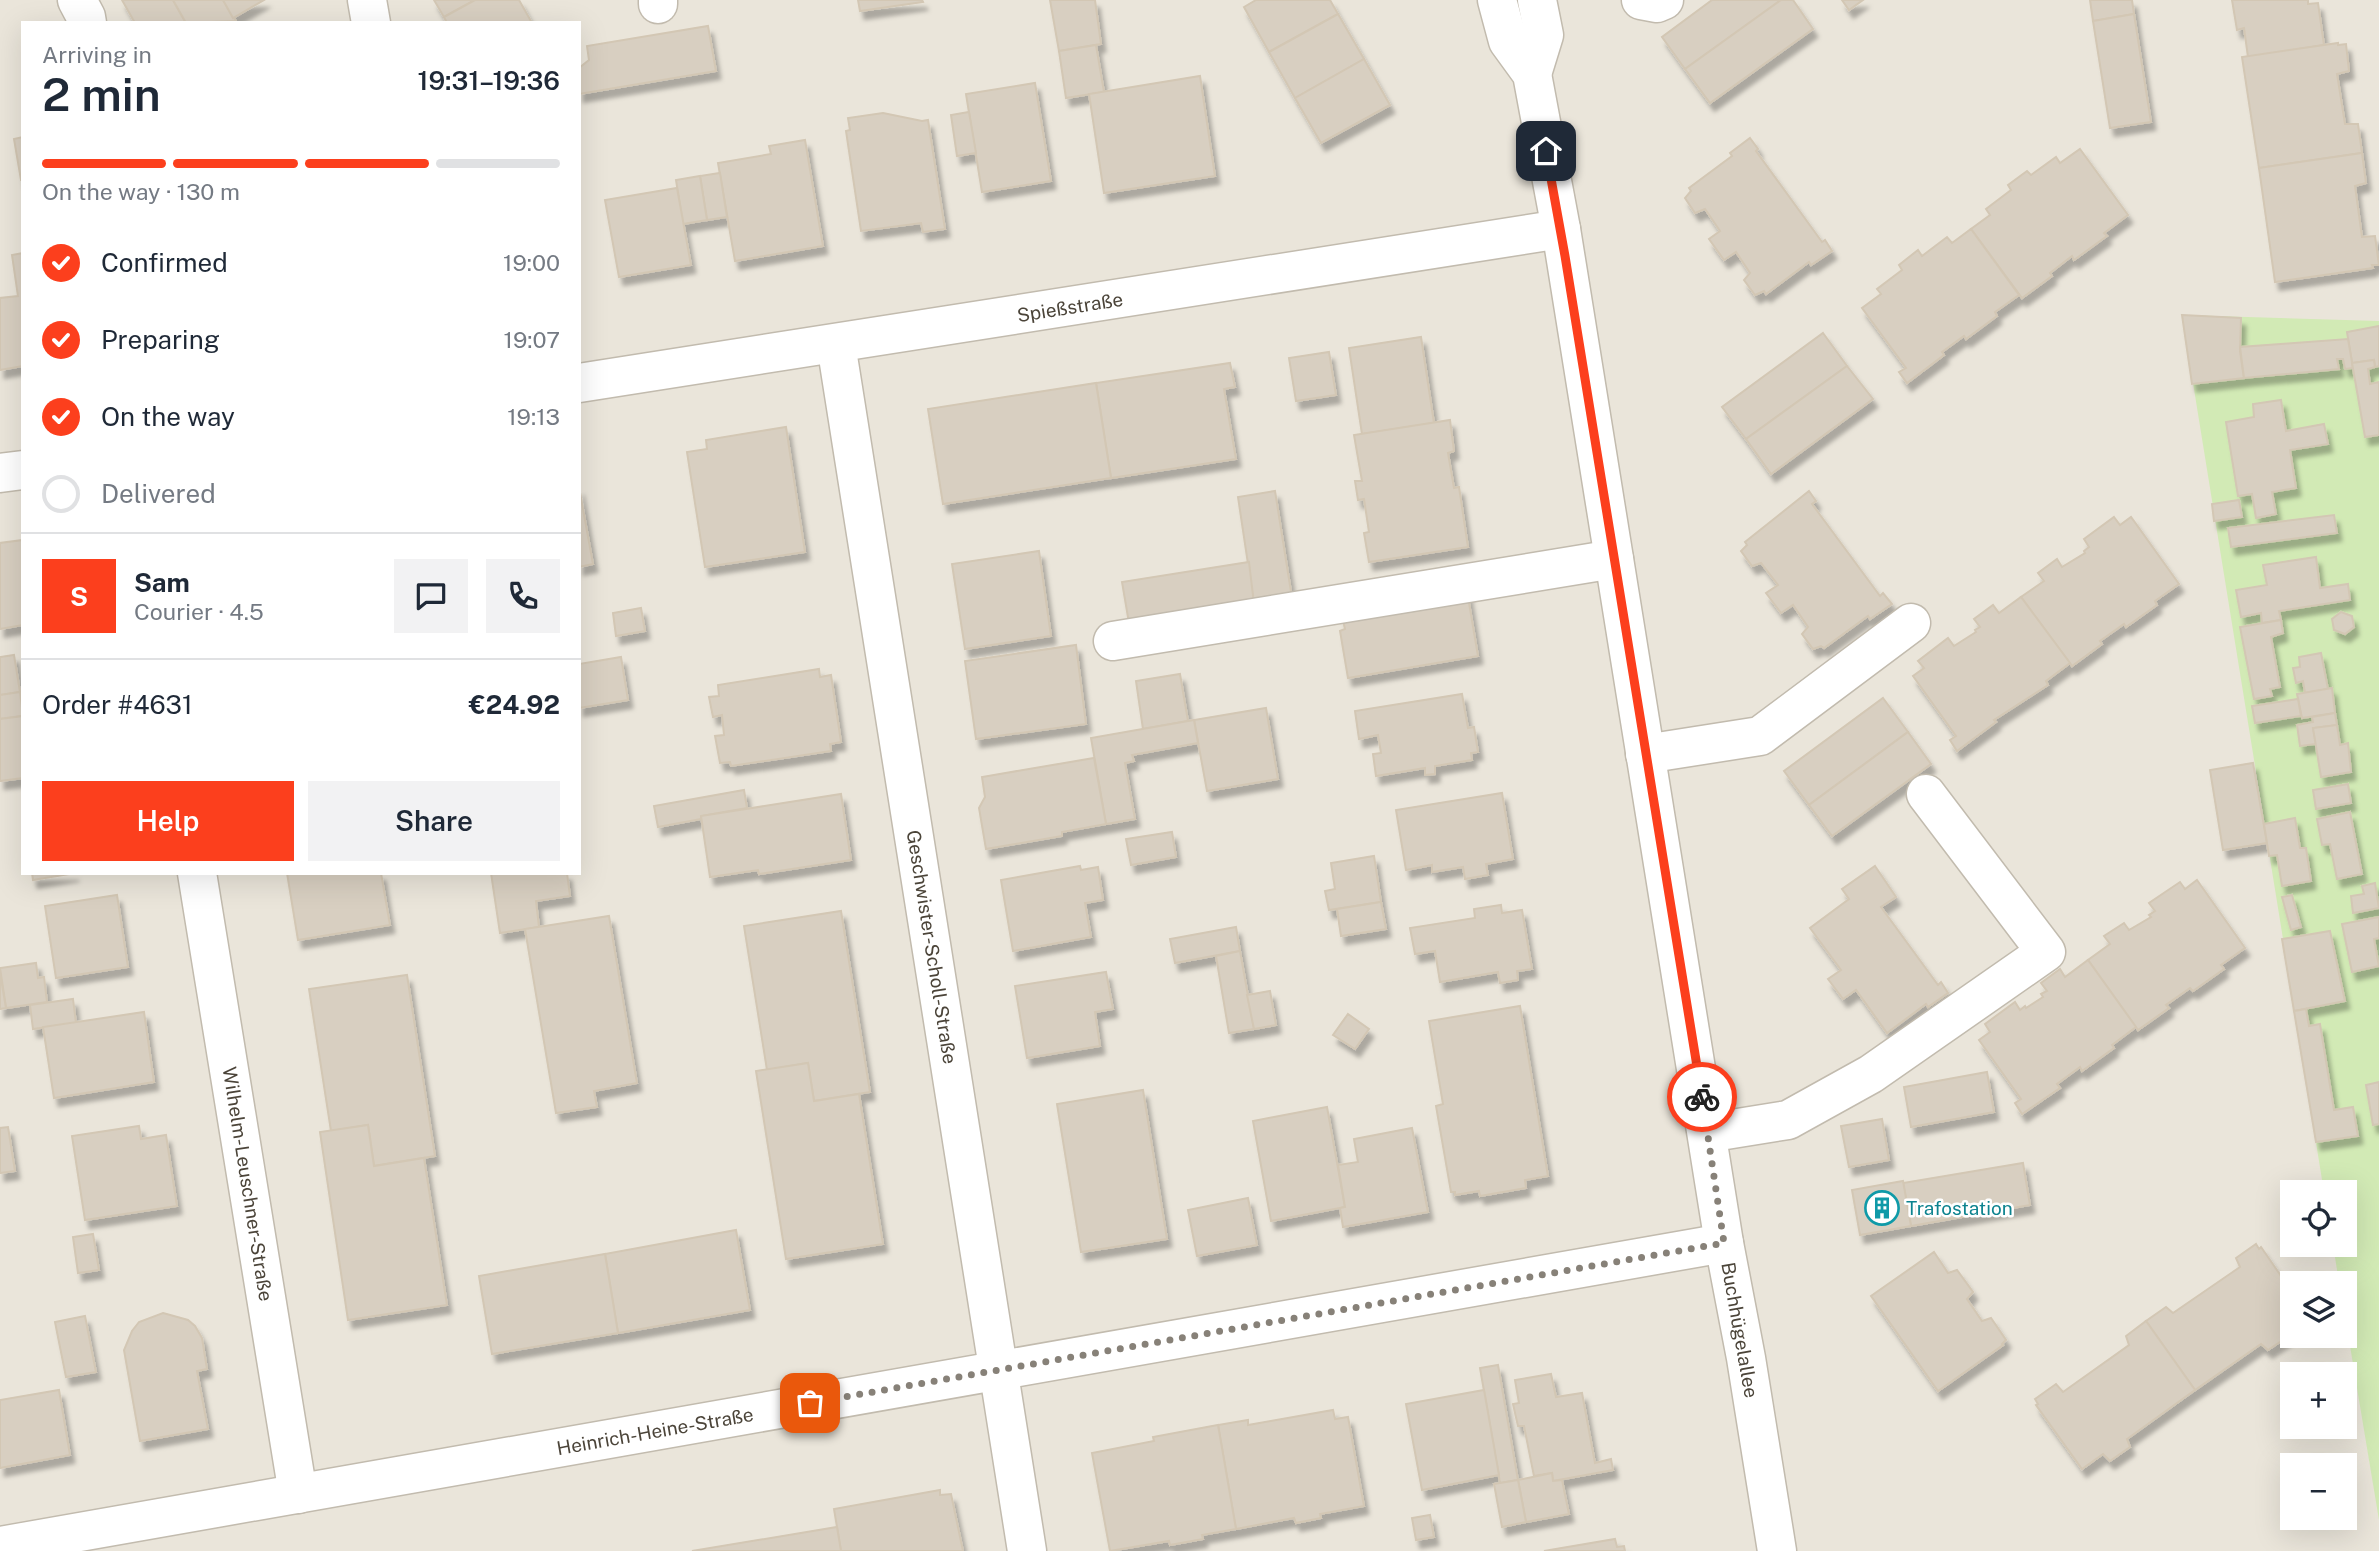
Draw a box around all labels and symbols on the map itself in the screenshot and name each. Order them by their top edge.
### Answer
pin [1516,121,1576,181]
street label: Spießstraße [1015,288,1125,326]
street label: Geschwister-Scholl-Straße [903,828,961,1066]
courier [1667,1062,1737,1132]
street label: Wilhelm-Leuschner-Straße [219,1065,277,1303]
building icon: Trafostation [1863,1189,1901,1227]
place label: Trafostation [1906,1197,2013,1219]
street label: Buchhügelallee [1717,1260,1763,1400]
pin [780,1373,840,1433]
street label: Heinrich-Heine-Straße [555,1403,755,1459]

